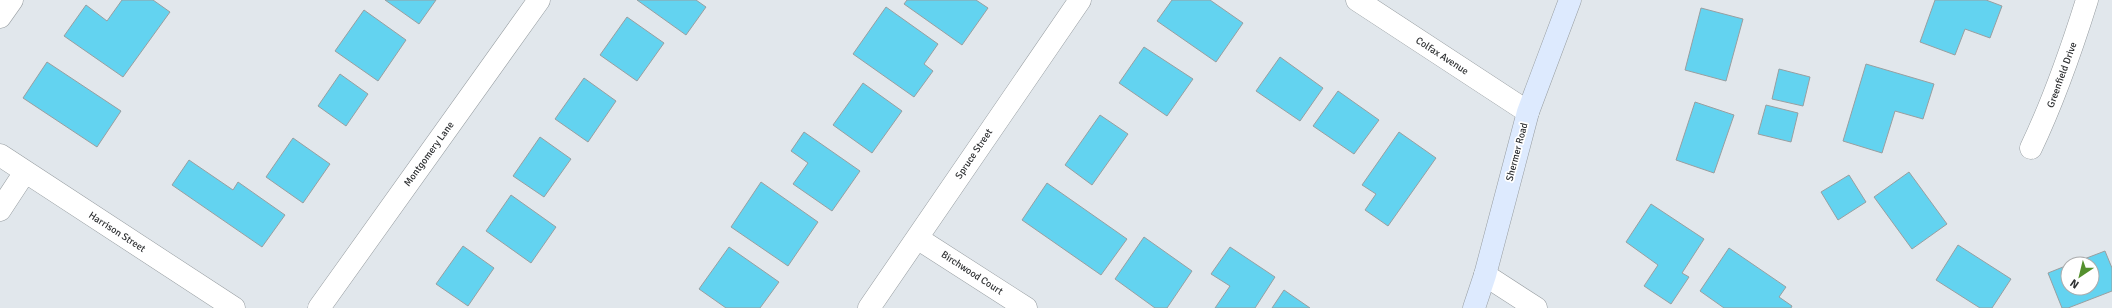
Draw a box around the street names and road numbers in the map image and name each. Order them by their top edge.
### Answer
street label: Colfax Avenue [1413,34,1471,78]
street label: Greenfield Drive [2045,41,2079,109]
street label: Montgomery Lane [401,119,457,189]
street label: Shermer Road [1503,121,1531,183]
street label: Spruce Street [953,126,995,181]
street label: Harrison Street [86,209,148,255]
street label: Birchwood Court [939,249,1006,298]

